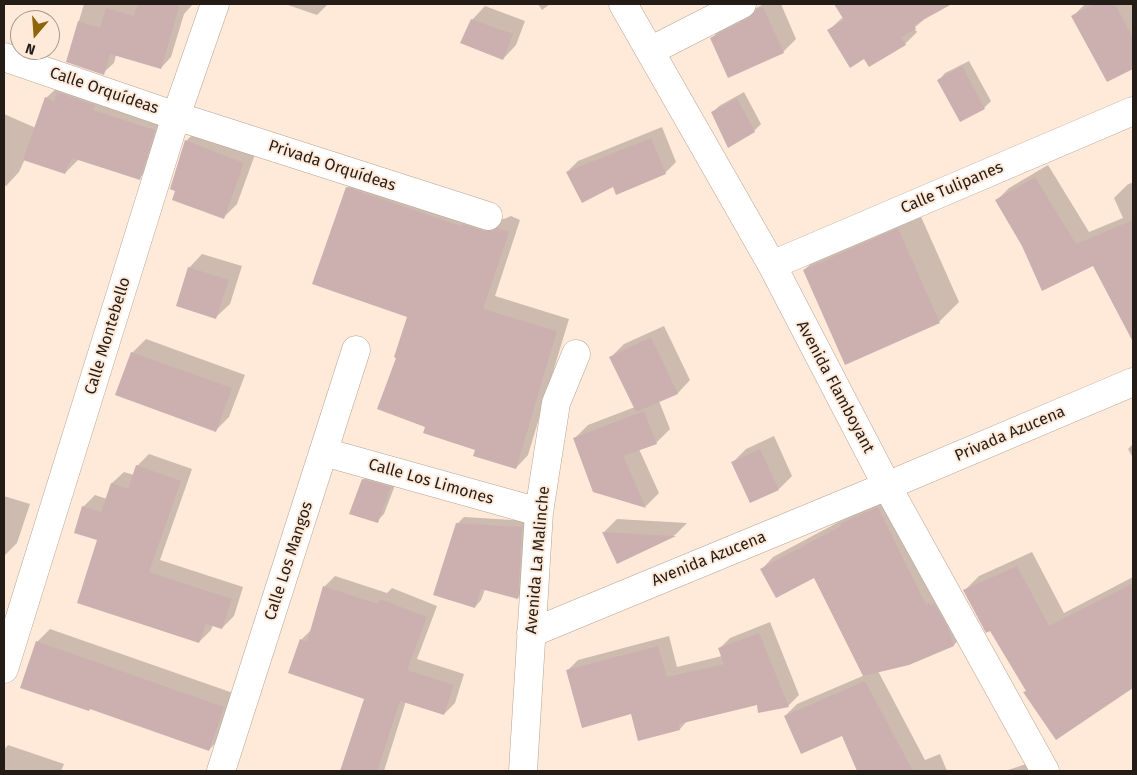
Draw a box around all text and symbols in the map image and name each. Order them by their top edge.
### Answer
north arrow [10,10,60,60]
text: N [23,39,38,58]
street label: Calle Orquídeas [47,63,161,119]
street label: Privada Orquídeas [266,136,398,196]
street label: Calle Tulipanes [898,158,1006,218]
street label: Calle Montebello [81,275,135,397]
street label: Avenida Flamboyant [792,318,878,456]
street label: Privada Azucena [952,402,1068,466]
street label: Calle Los Limones [366,455,496,509]
street label: Avenida La Malinche [522,485,554,635]
street label: Calle Los Mangos [261,499,317,623]
street label: Avenida Azucena [649,527,769,591]

